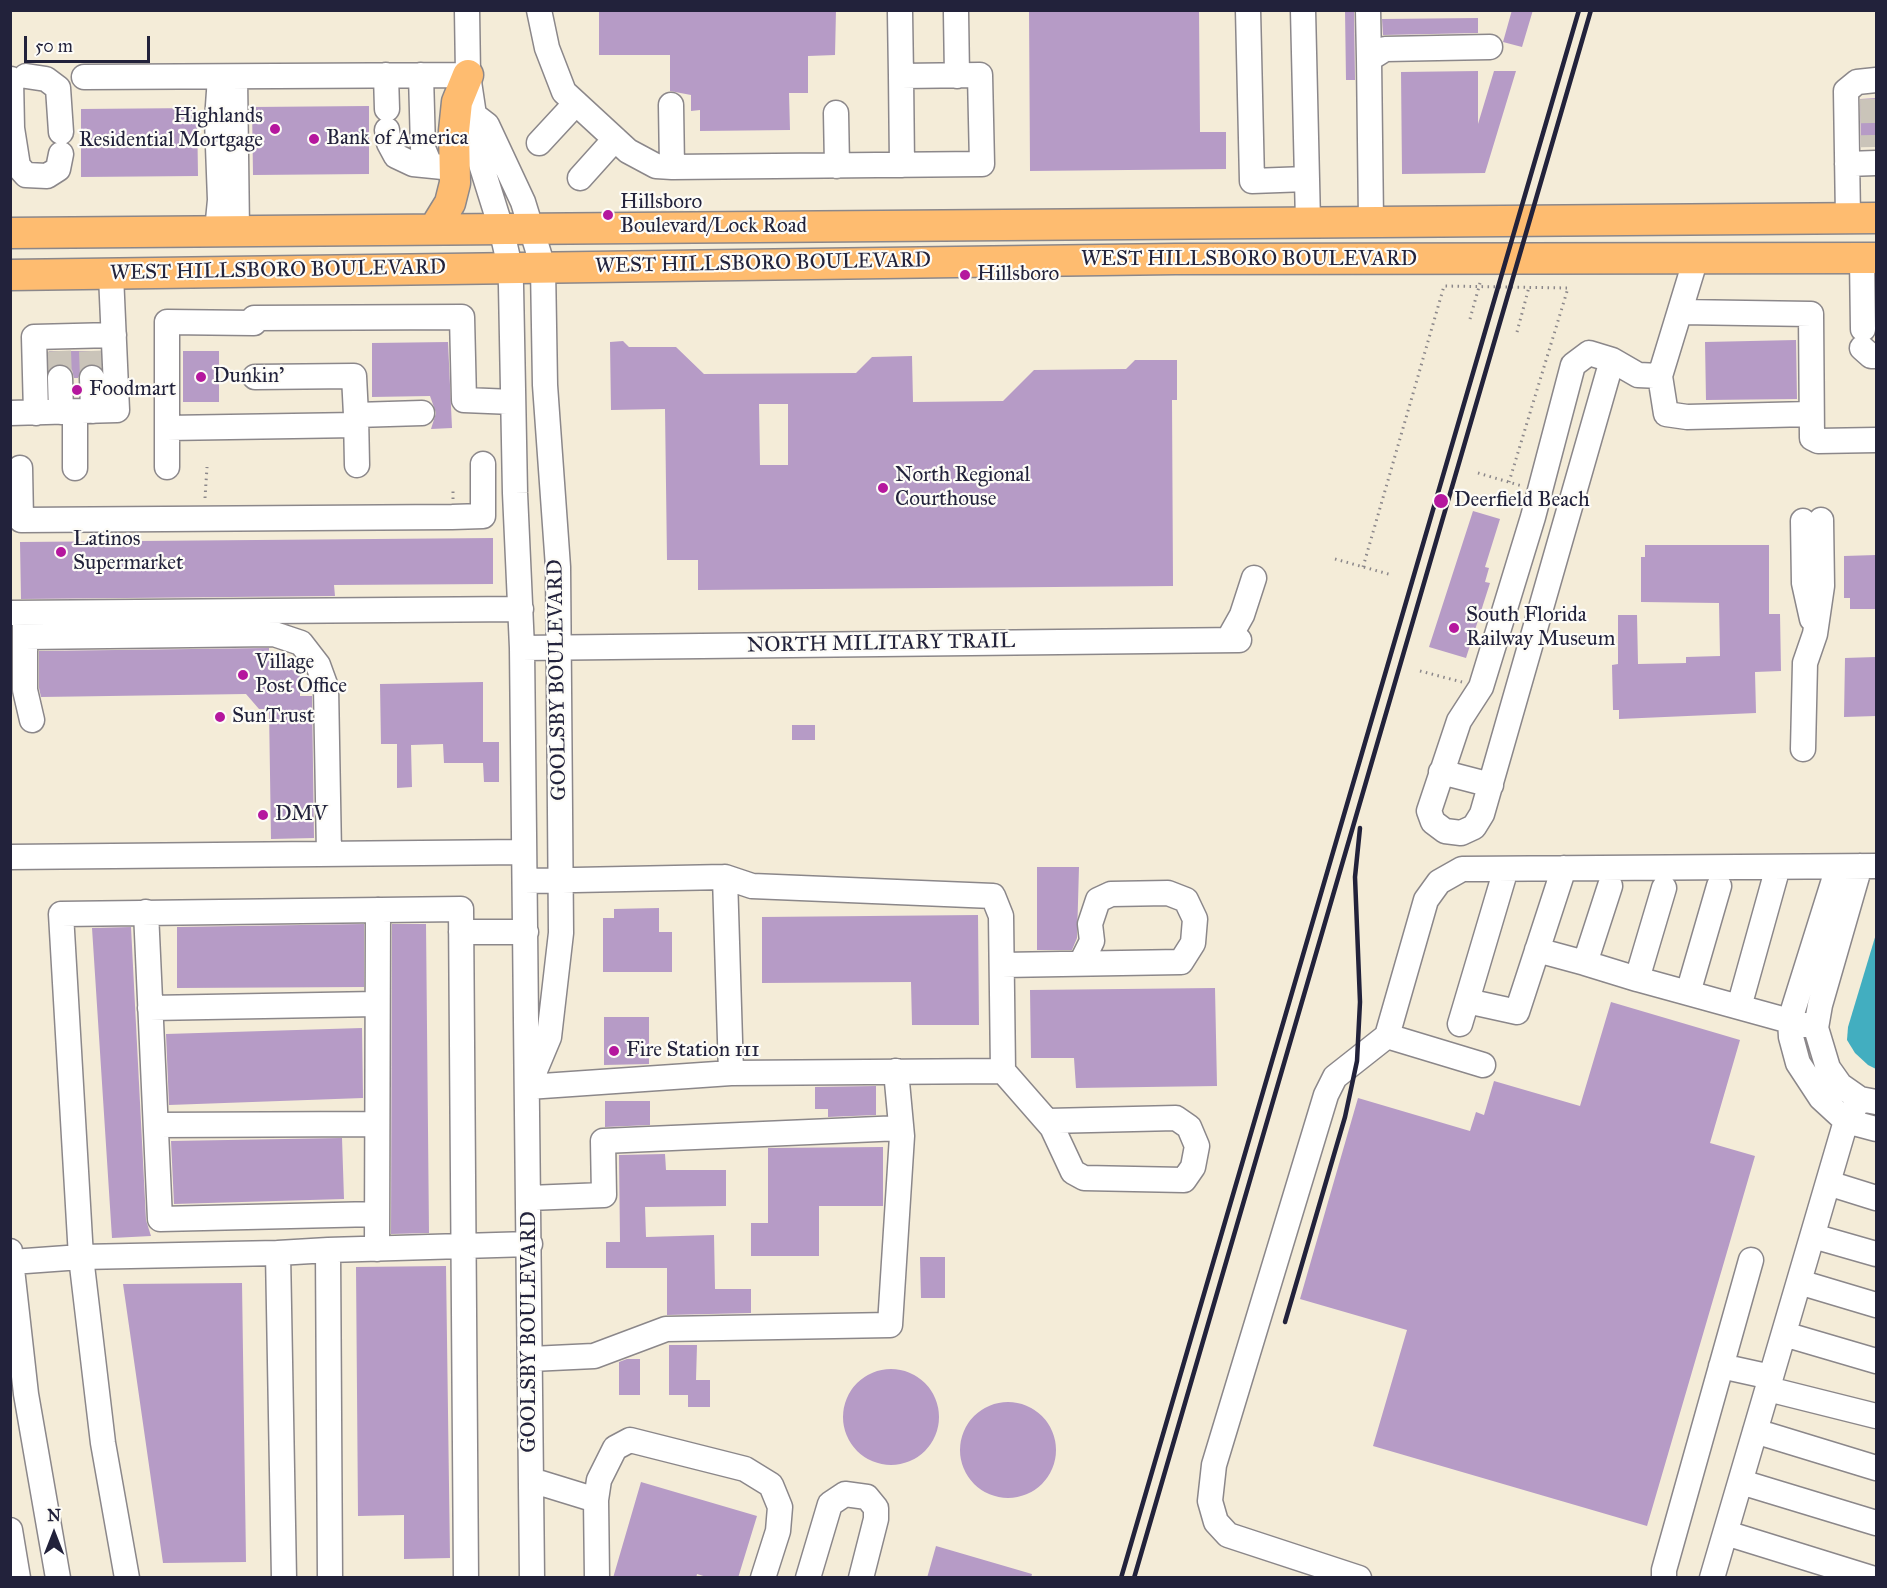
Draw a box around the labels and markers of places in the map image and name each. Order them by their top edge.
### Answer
place label: Highlands Residential Mortgage [79,104,263,154]
marker: Highlands Residential Mortgage [268,122,282,136]
place label: Bank of America [326,126,468,152]
marker: Bank of America [307,132,321,146]
place label: Hillsboro Boulevard/Lock Road [620,190,807,240]
marker: Hillsboro Boulevard/Lock Road [601,208,615,222]
place label: Hillsboro [977,262,1059,288]
marker: Hillsboro [958,268,972,282]
place label: Dunkin' [213,364,284,390]
marker: Dunkin' [194,370,208,384]
place label: Foodmart [89,377,176,403]
marker: Foodmart [70,383,84,397]
place label: North Regional Courthouse [895,463,1030,513]
marker: North Regional Courthouse [876,481,890,495]
place label: Deerfield Beach [1454,488,1590,514]
marker: Deerfield Beach [1432,492,1450,510]
place label: Latinos Supermarket [73,527,183,577]
marker: Latinos Supermarket [54,545,68,559]
place label: South Florida Railway Museum [1466,603,1615,653]
marker: South Florida Railway Museum [1447,621,1461,635]
place label: Village Post Office [255,650,347,700]
marker: Village Post Office [236,668,250,682]
place label: SunTrust [232,704,314,730]
marker: SunTrust [213,710,227,724]
place label: DMV [275,802,328,828]
marker: DMV [256,808,270,822]
place label: Fire Station 111 [626,1038,759,1064]
marker: Fire Station 111 [607,1044,621,1058]

